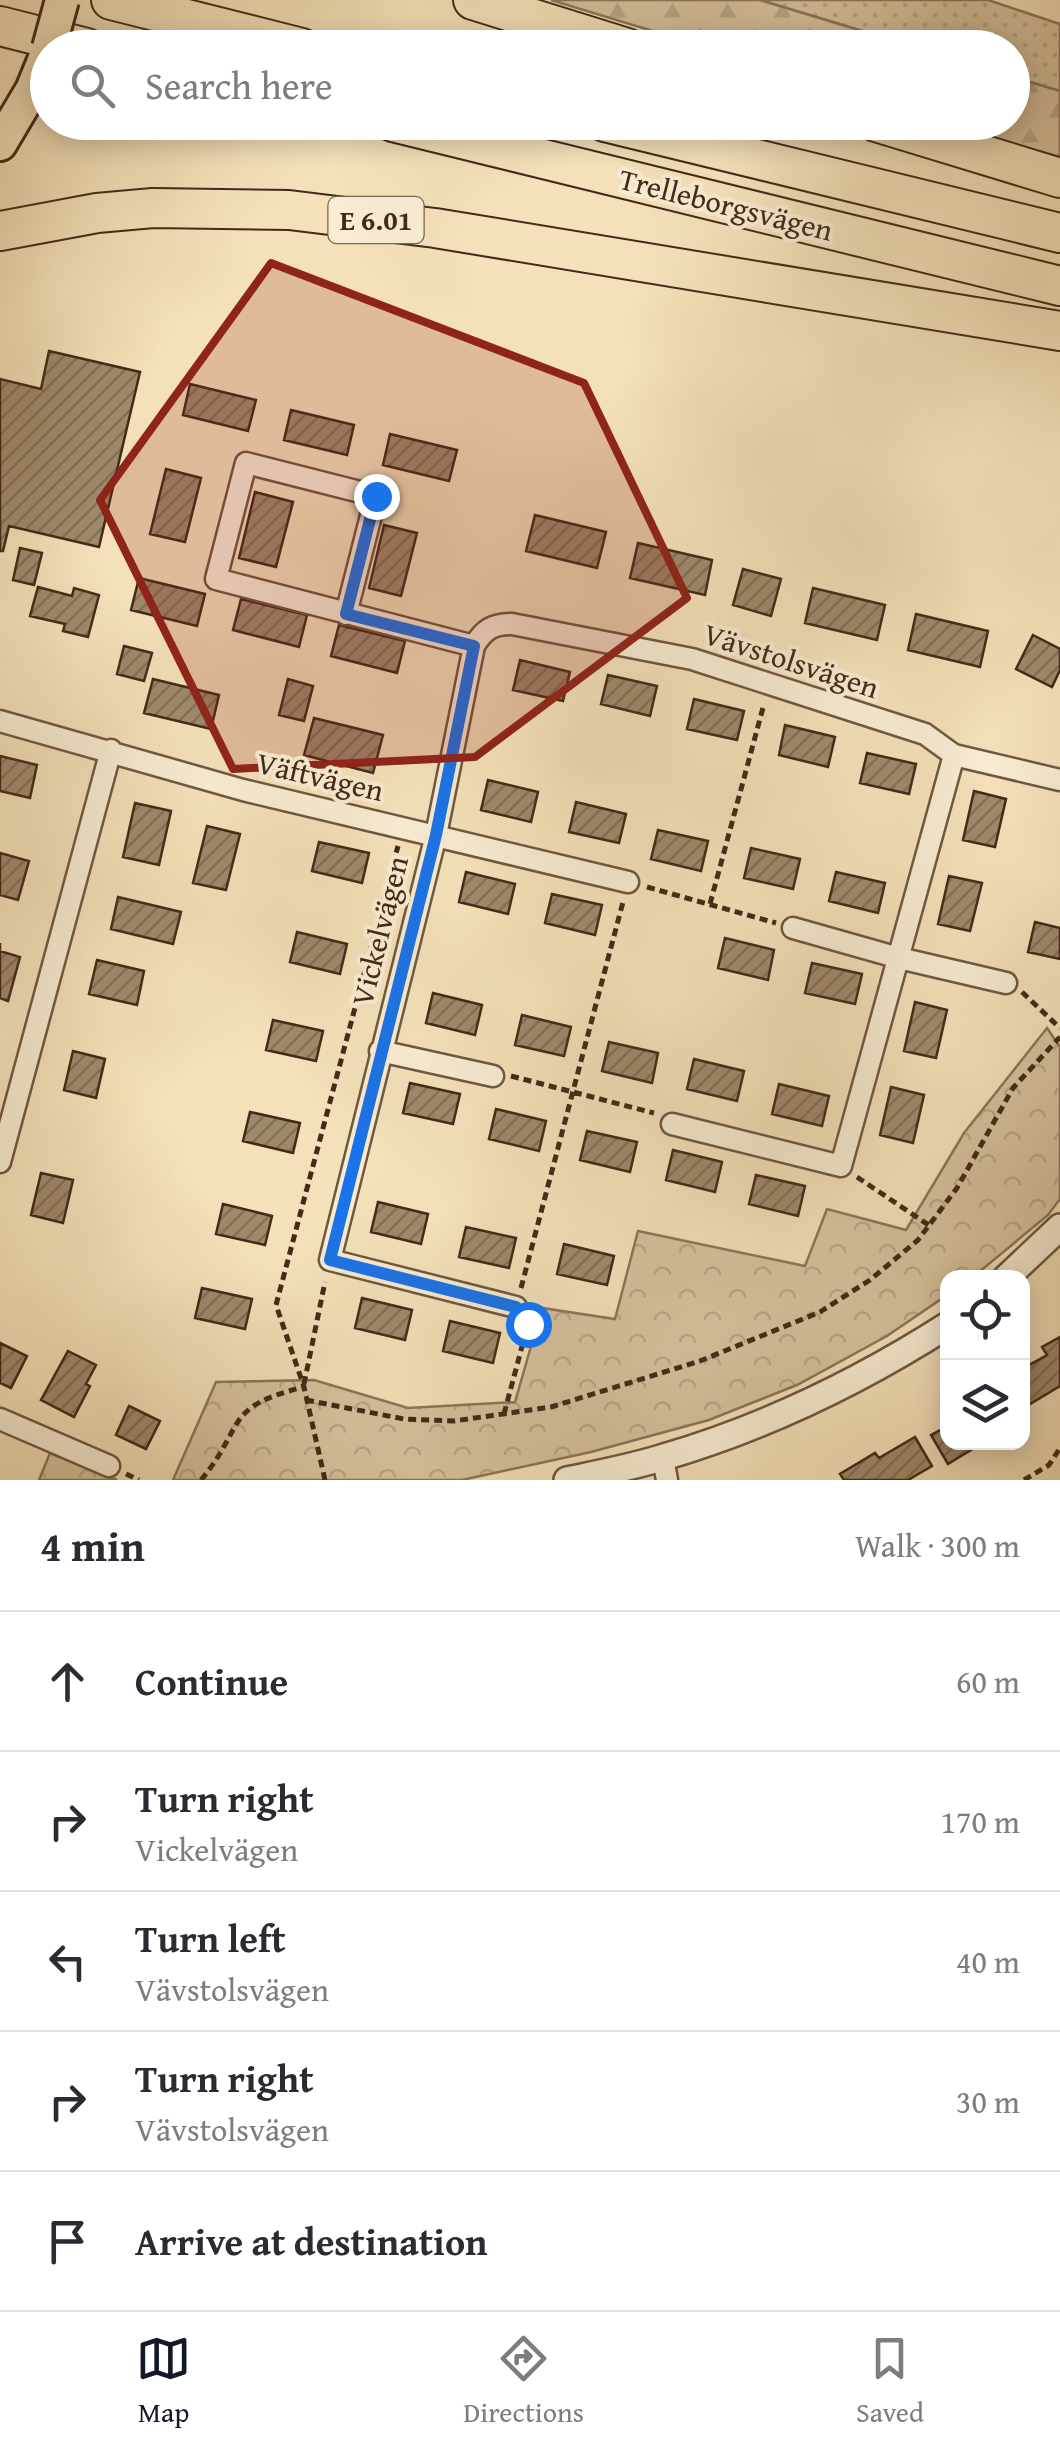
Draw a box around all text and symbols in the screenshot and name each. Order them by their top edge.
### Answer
search box [30,30,1030,140]
text: Search here [145,57,333,113]
icon: search [65,58,120,113]
street label: Trelleborgsvägen [615,156,838,252]
road number: E 6.01 [328,197,424,243]
route end [354,474,400,520]
street label: Vävstolsvägen [698,611,885,709]
street label: Väftvägen [252,740,388,812]
street label: Vickelvägen [339,851,419,1010]
map controls [940,1270,1030,1450]
button: locate [940,1270,1030,1360]
route start [506,1302,552,1348]
button: layers [940,1360,1030,1450]
text: 4 min [40,1515,145,1576]
text: Walk · 300 m [855,1522,1020,1569]
text: Continue [135,1653,288,1709]
icon: ahead [40,1654,95,1709]
text: 60 m [956,1658,1020,1705]
text: Turn right [135,1770,314,1826]
icon: right [40,1794,95,1849]
text: 170 m [941,1798,1020,1845]
text: Vickelvägen [135,1826,298,1873]
text: Turn left [135,1910,286,1966]
icon: left [40,1934,95,1989]
text: 40 m [956,1938,1020,1985]
text: Vävstolsvägen [135,1966,329,2013]
text: Turn right [135,2050,314,2106]
icon: right [40,2074,95,2129]
text: 30 m [956,2078,1020,2125]
text: Vävstolsvägen [135,2106,329,2153]
text: Arrive at destination [135,2213,488,2269]
icon: arrive [40,2214,95,2269]
tab: Map [136,2331,191,2432]
tab: Directions [463,2331,584,2432]
tab: Saved [856,2331,924,2432]

